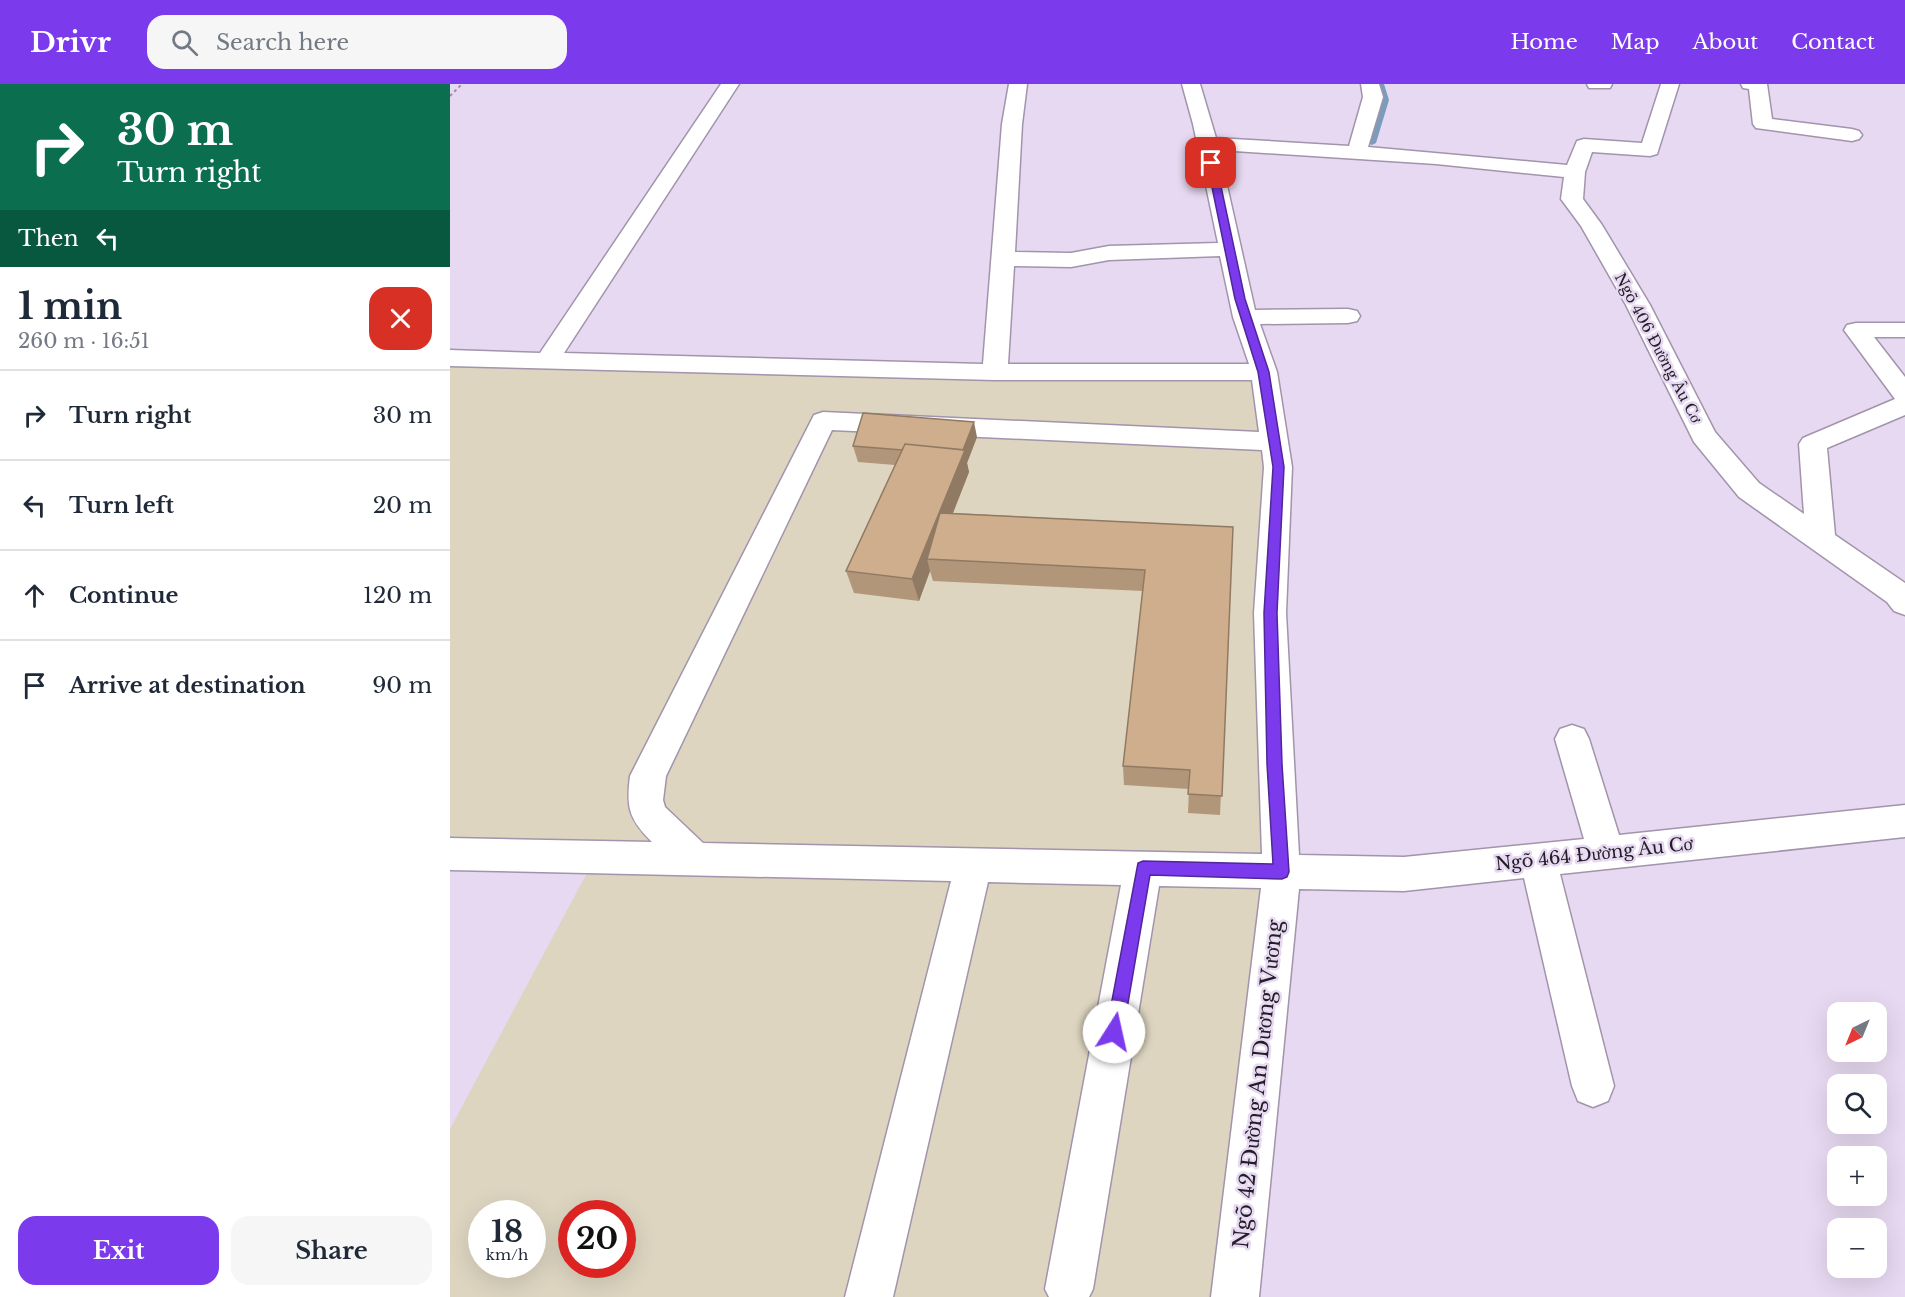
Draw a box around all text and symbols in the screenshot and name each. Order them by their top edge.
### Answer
search box [147,15,567,69]
text: Drivr [30,25,111,60]
icon: search [168,26,201,59]
text: Search here [216,29,349,56]
text: Home [1511,29,1578,55]
text: Map [1611,29,1659,55]
text: About [1692,29,1758,55]
text: Contact [1791,29,1875,55]
text: 30 m [117,104,233,156]
icon: right [18,108,96,186]
pin [1185,137,1236,188]
icon: arrive [1194,146,1227,179]
text: Turn right [117,156,261,189]
icon: left [91,222,124,255]
text: Then [18,225,79,252]
street label: Ngõ 406 Đường Âu Cơ [1611,269,1707,427]
text: 1 min [18,284,122,329]
button: close [369,287,432,350]
text: 260 m · 16:51 [18,329,150,353]
icon: right [18,399,51,432]
text: Turn right [69,402,191,429]
text: 30 m [373,402,432,429]
icon: left [18,489,51,522]
text: Turn left [69,492,174,519]
text: 20 m [373,492,432,519]
icon: ahead [18,579,51,612]
text: Continue [69,582,178,609]
text: 120 m [363,582,432,609]
icon: arrive [18,669,51,702]
text: Arrive at destination [69,672,306,699]
text: 90 m [372,672,432,699]
street label: Ngõ 464 Đường Âu Cơ [1494,832,1694,875]
street label: Ngõ 42 Đường An Dương Vương [1228,918,1288,1250]
position arrow [1082,1000,1146,1064]
north arrow [1827,1002,1887,1062]
map controls [1827,1002,1887,1278]
button: search [1827,1074,1887,1134]
button: + [1827,1146,1887,1206]
speed limit sign: 20 [558,1200,636,1278]
text: 18 [491,1213,523,1250]
button: Exit [18,1216,219,1285]
button: Share [231,1216,432,1285]
button: − [1827,1218,1887,1278]
text: km/h [486,1245,528,1264]

